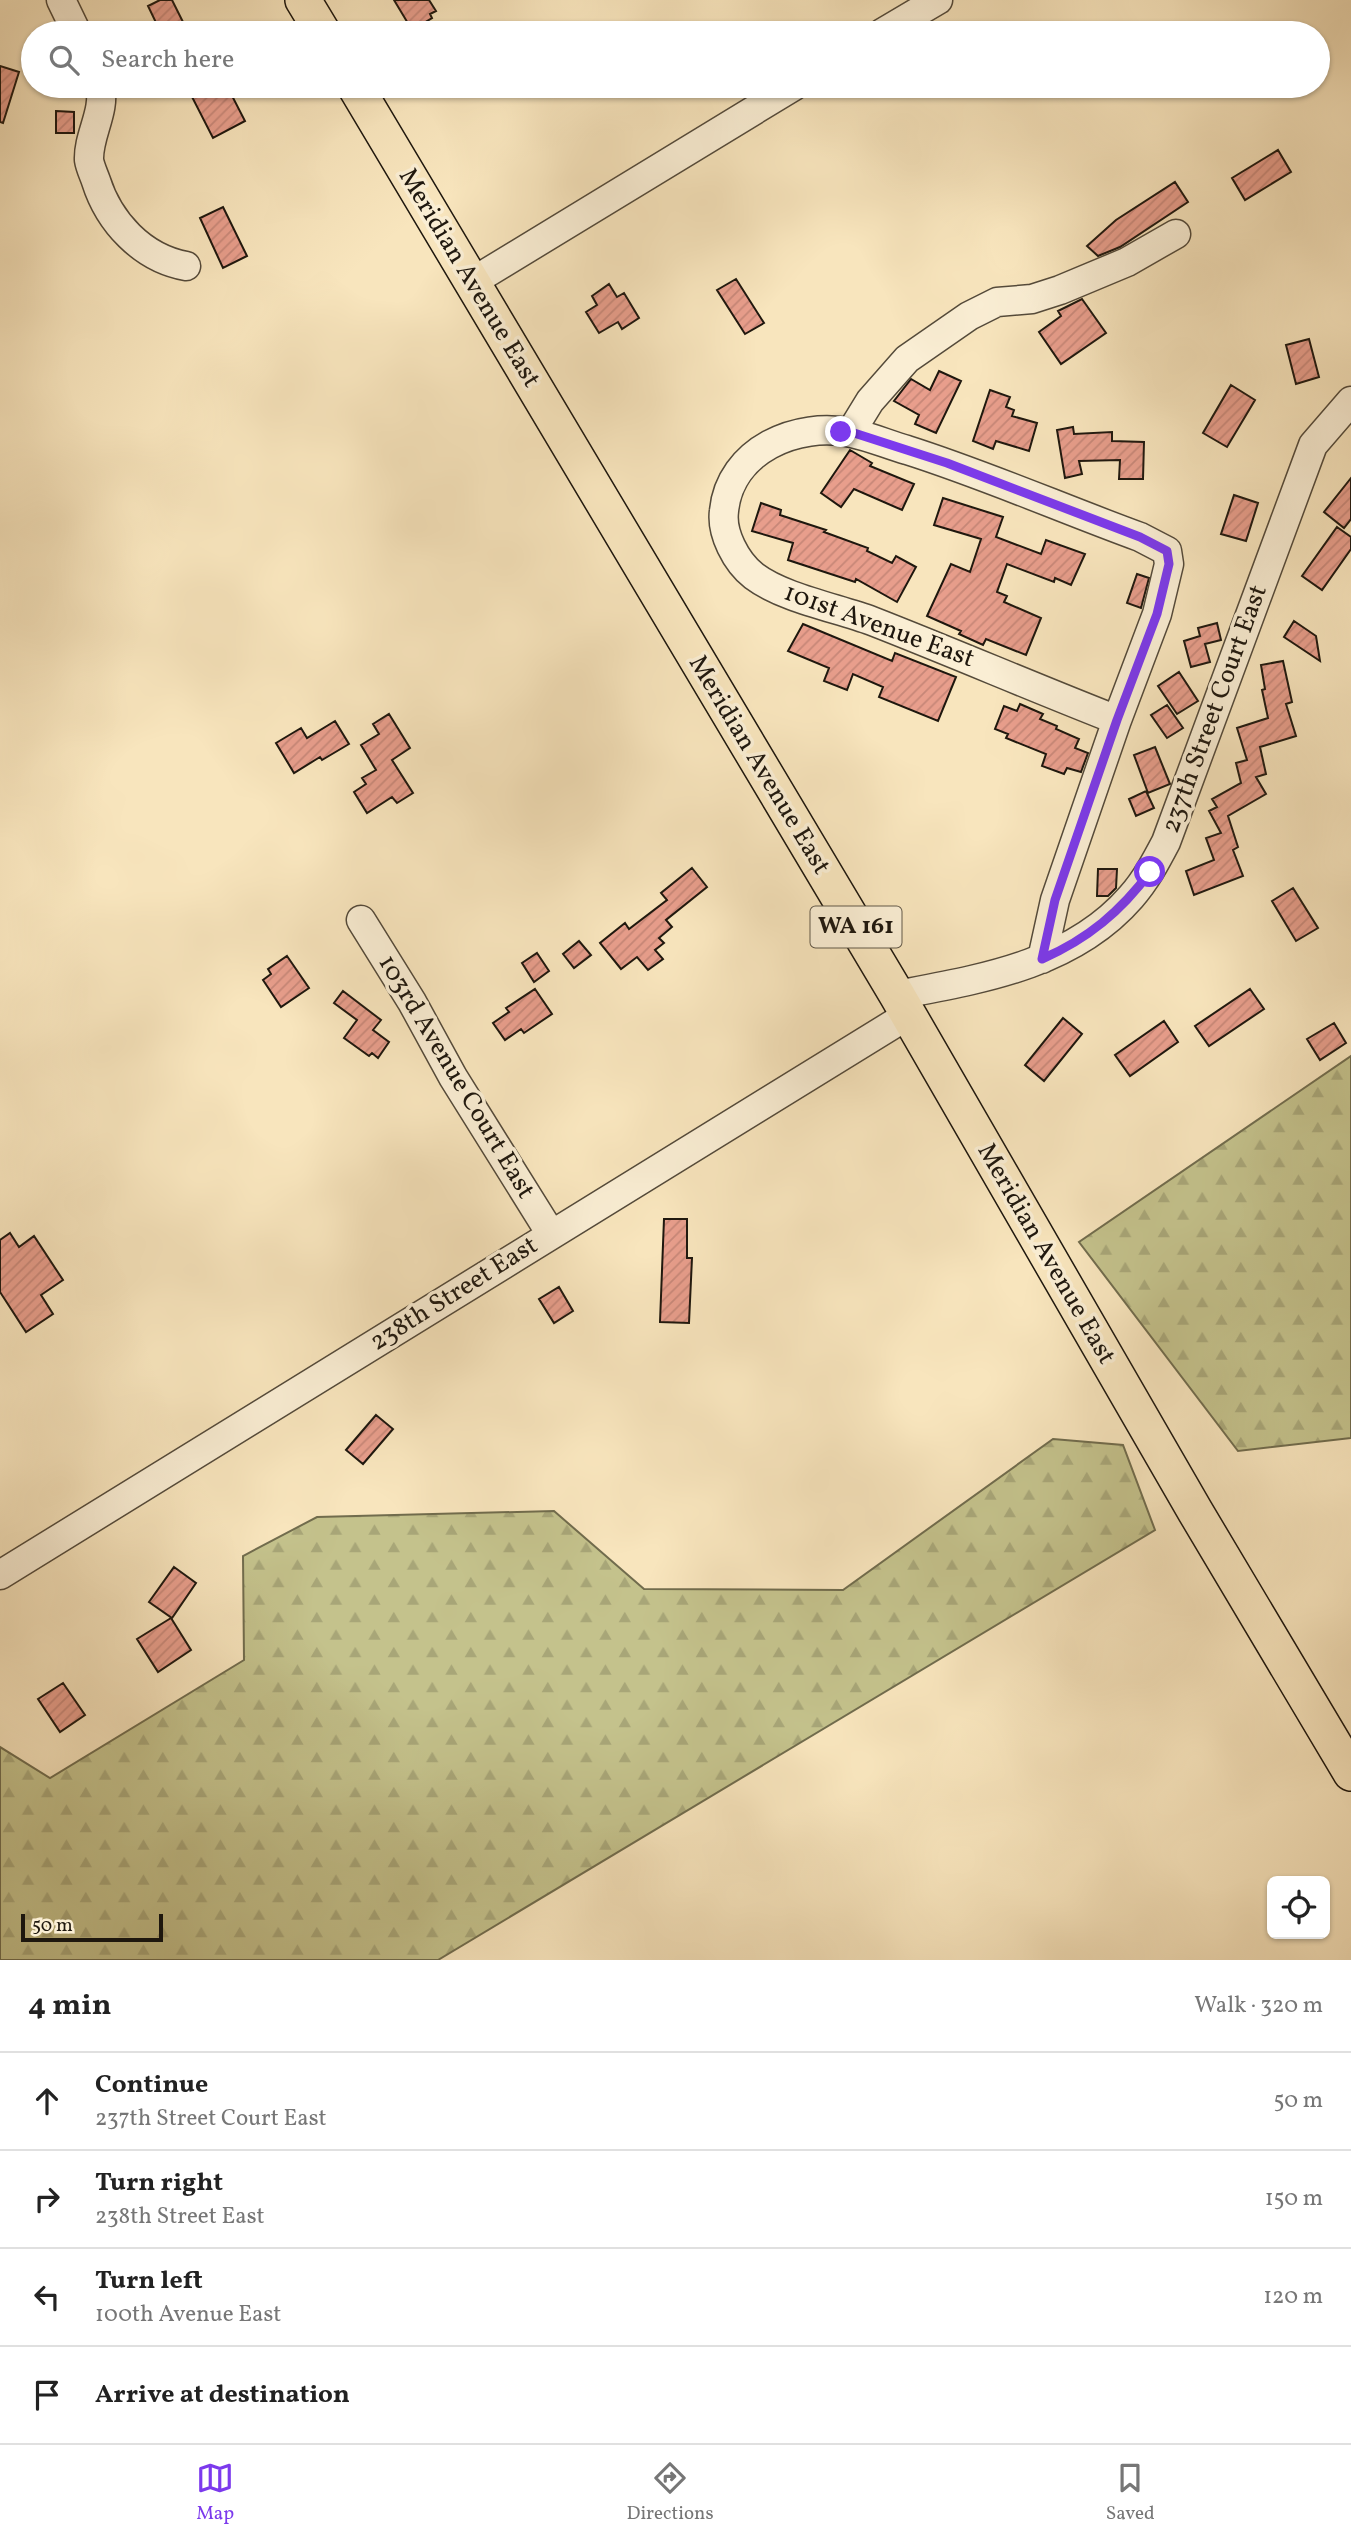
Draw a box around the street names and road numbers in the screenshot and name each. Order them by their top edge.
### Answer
street label: Meridian Avenue East [389,162,549,394]
street label: 101st Avenue East [779,575,979,677]
street label: 237th Street Court East [1153,580,1277,838]
street label: Meridian Avenue East [679,649,839,881]
road number: WA 161 [810,906,902,947]
street label: 103rd Avenue Court East [369,948,543,1206]
street label: Meridian Avenue East [968,1137,1124,1371]
street label: 238th Street East [363,1228,545,1360]

